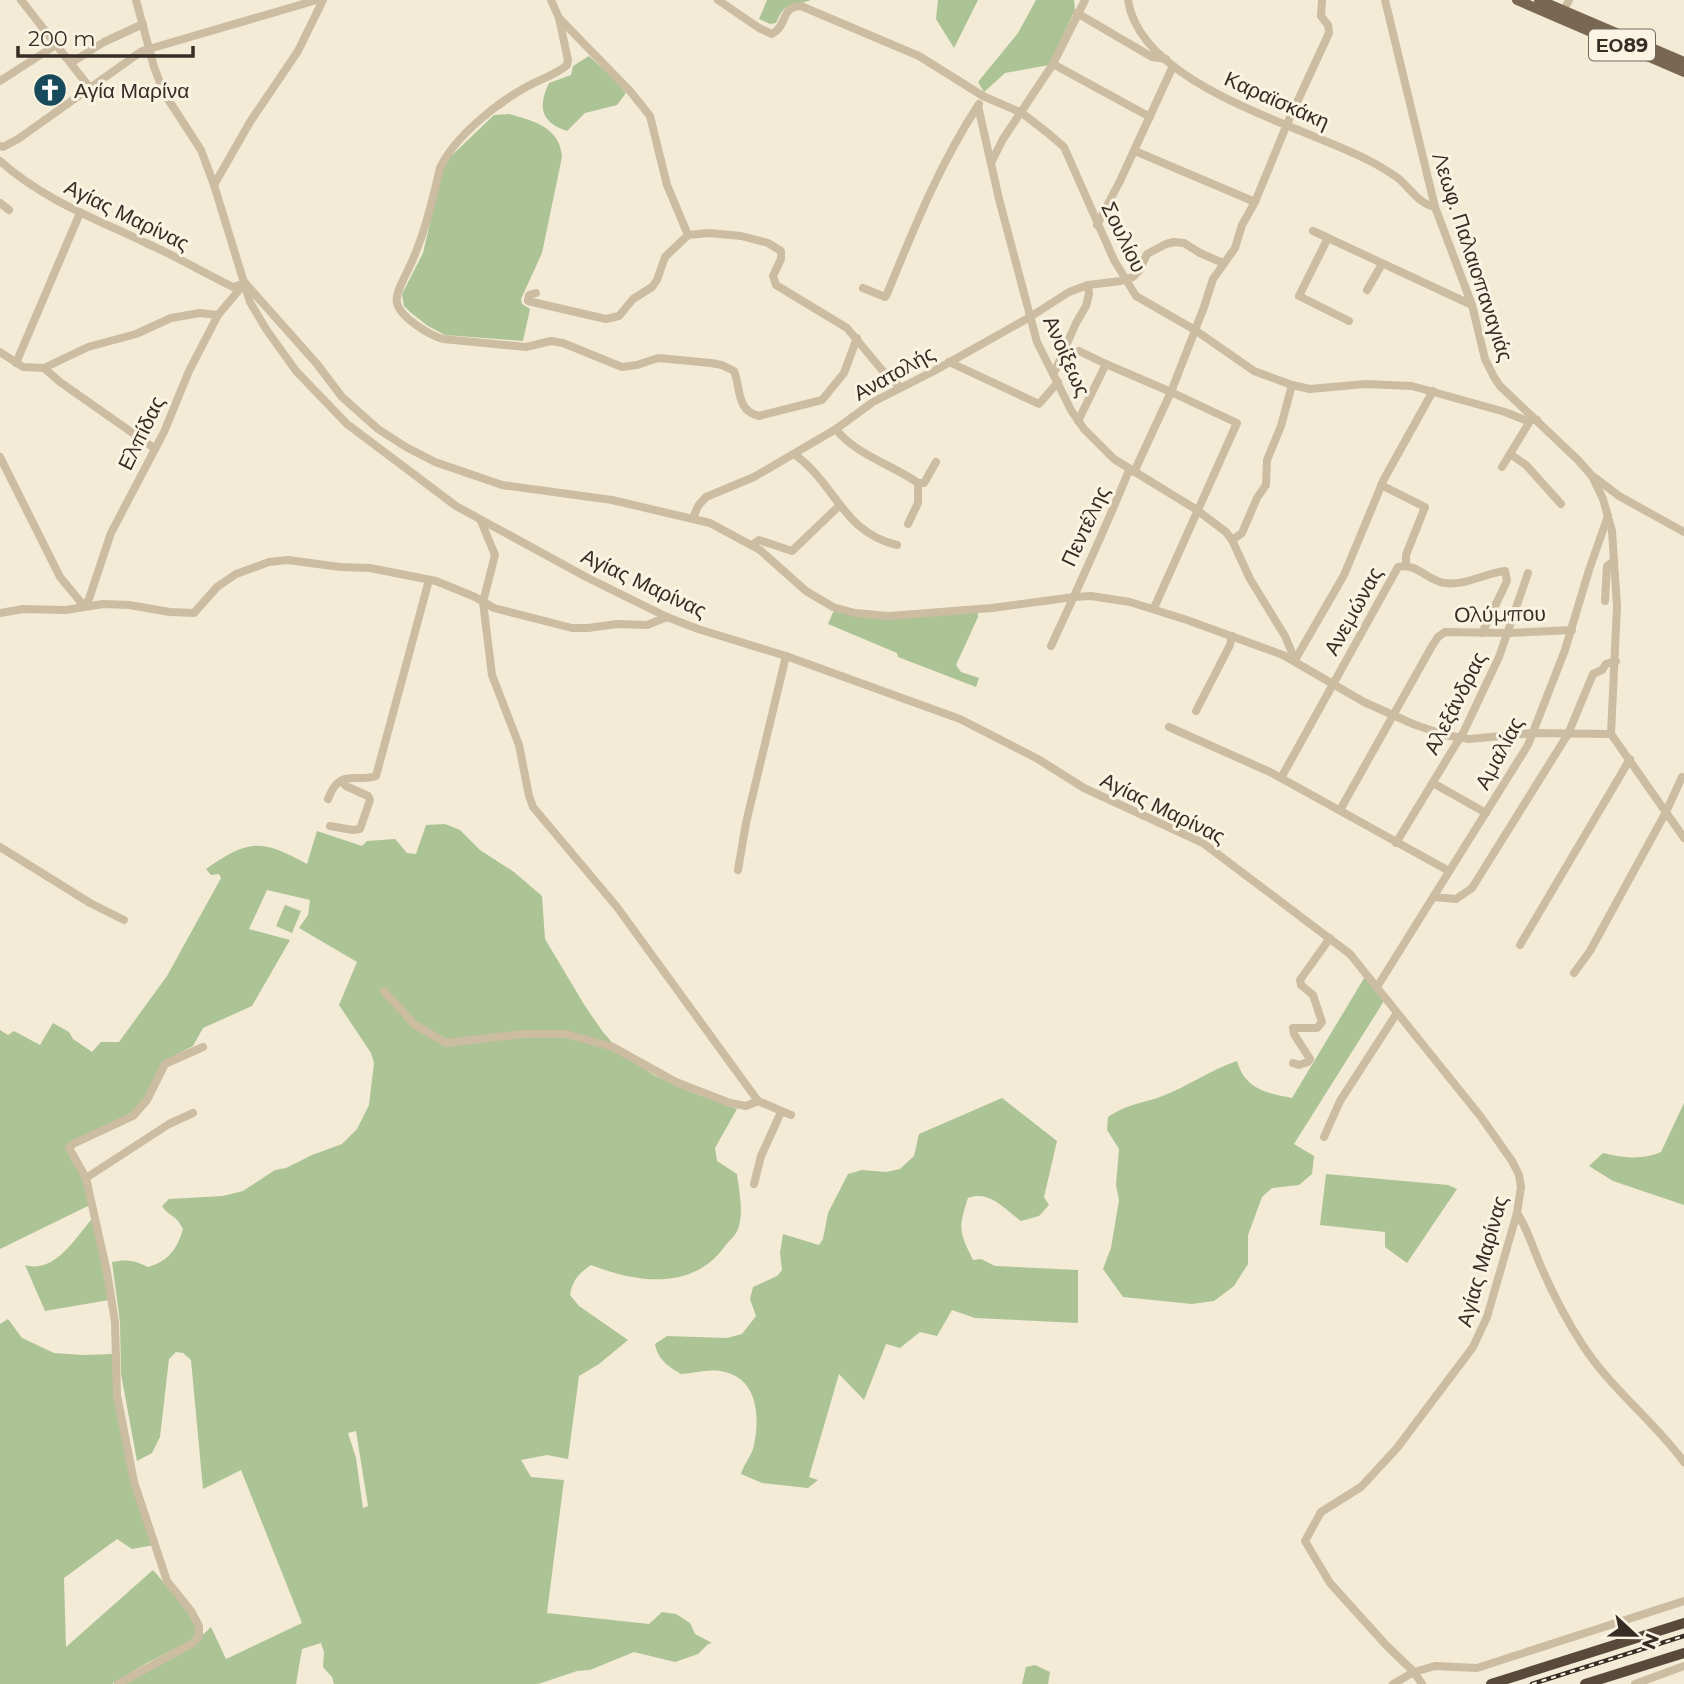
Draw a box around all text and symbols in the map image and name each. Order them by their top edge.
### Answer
scale bar [18,14,192,58]
text: 200 m [28,26,95,51]
road number: ΕΟ89 [1589,30,1655,60]
street label: Καραϊσκάκη [1221,66,1333,134]
church icon: Αγία Μαρίνα [31,71,69,109]
place label: Αγία Μαρίνα [74,78,189,103]
street label: Λεωφ. Παλαιοπαναγιάς [1427,149,1519,365]
street label: Αγίας Μαρίνας [61,174,193,256]
street label: Σουλίου [1096,198,1152,276]
street label: Ανοίξεως [1038,312,1096,400]
street label: Ανατολής [849,340,939,406]
street label: Ελπίδας [112,392,170,474]
street label: Πεντέλης [1056,482,1114,570]
street label: Αγίας Μαρίνας [577,543,711,623]
street label: Ανεμώνας [1319,563,1387,659]
street label: Ολύμπου [1454,601,1546,627]
street label: Αλεξάνδρας [1418,647,1492,759]
street label: Αμαλίας [1469,712,1529,794]
street label: Αγίας Μαρίνας [1097,767,1229,849]
street label: Αγίας Μαρίνας [1451,1192,1513,1330]
north arrow [1600,1600,1670,1670]
text: N [1637,1630,1664,1653]

